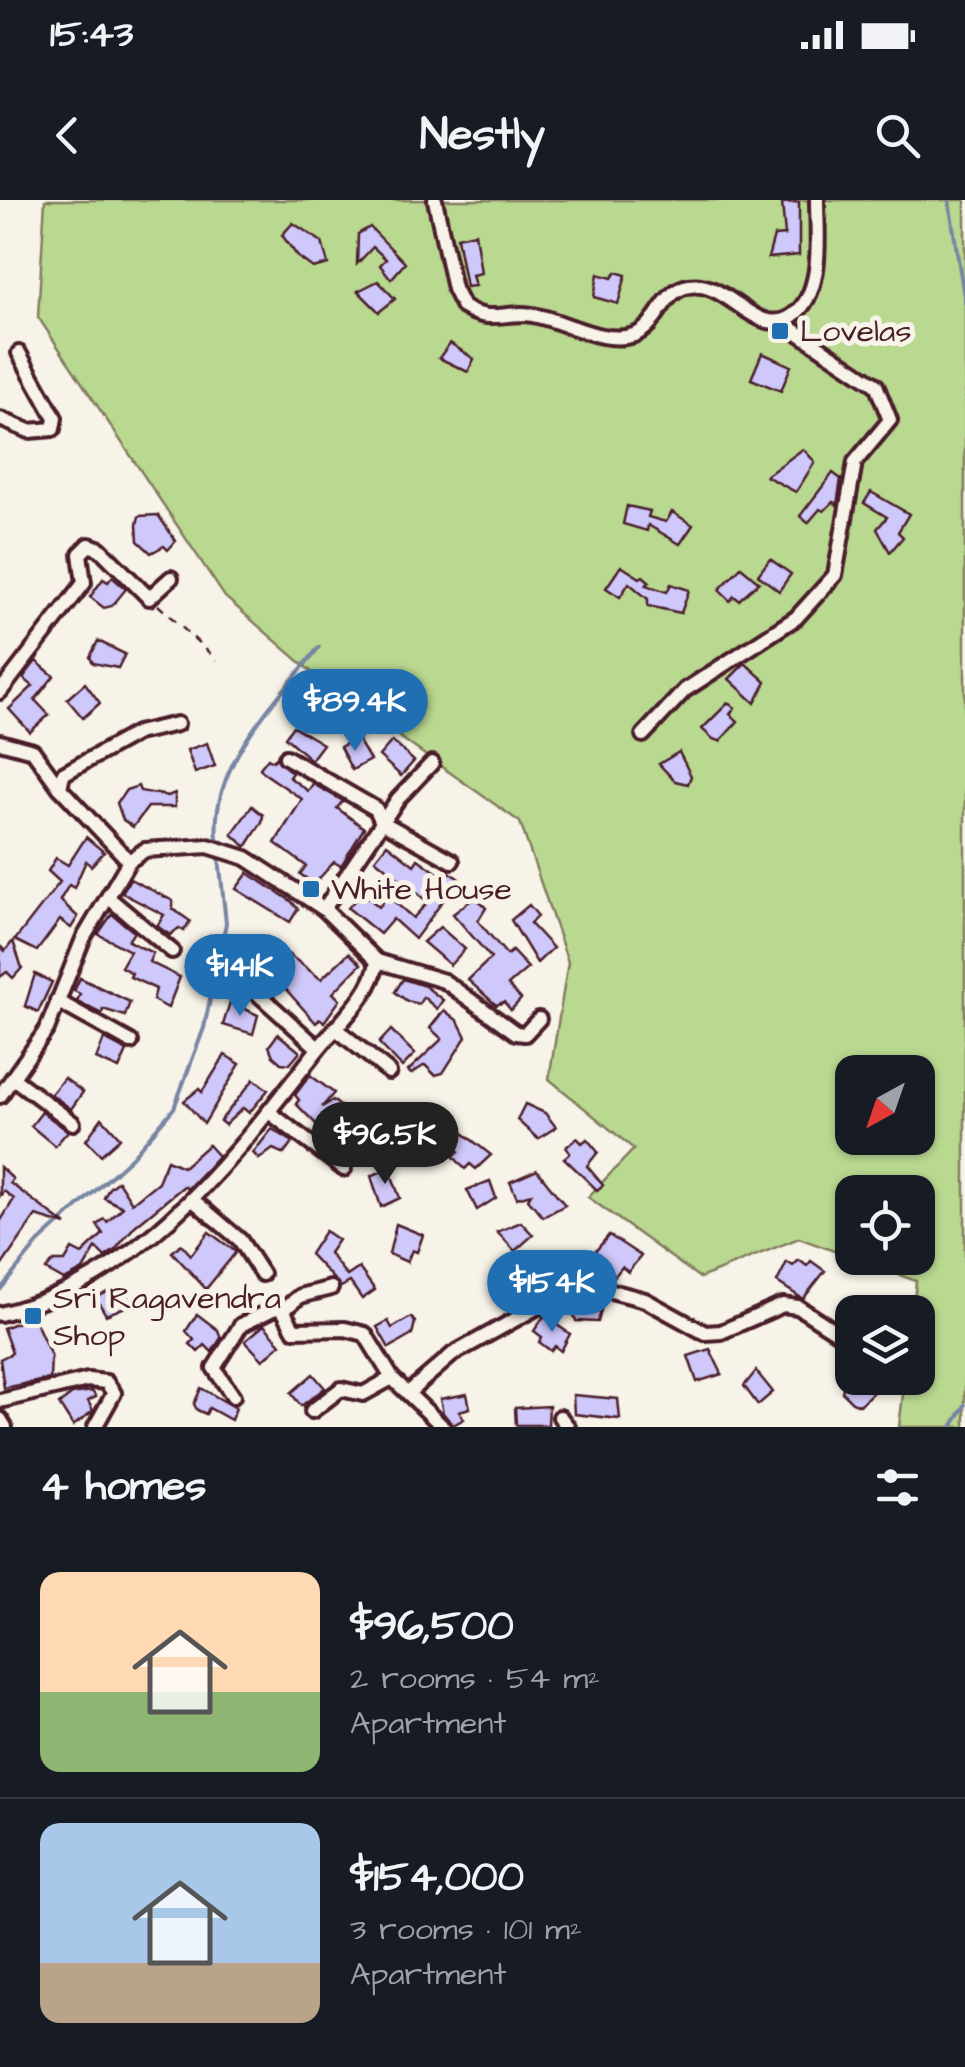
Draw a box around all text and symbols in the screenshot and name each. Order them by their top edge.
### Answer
text: 15:43 [50,9,133,61]
text: Nestly [420,104,545,166]
icon: back [40,108,95,163]
icon: search [870,108,925,163]
place label: Lovelas [800,309,911,354]
marker: Lovelas [769,320,791,342]
pin: $89.4K [274,669,436,754]
text: $89.4K [304,679,406,724]
place label: White House [331,867,512,912]
marker: White House [300,878,322,900]
pin: $141K [170,934,310,1019]
text: $141K [206,944,274,989]
north arrow [835,1055,935,1155]
map controls [835,1055,935,1395]
pin: $96.5K [304,1102,466,1187]
text: $96.5K [334,1112,436,1157]
button: locate [835,1175,935,1275]
pin: $154K [482,1250,622,1335]
text: $154K [509,1260,595,1305]
place label: Sri Ragavendra Shop [53,1276,281,1358]
button: layers [835,1295,935,1395]
marker: Sri Ragavendra Shop [22,1305,44,1327]
text: 4 homes [40,1458,206,1516]
icon: filters [870,1460,925,1515]
text: $96,500 [350,1598,514,1656]
icon: home [120,1612,240,1732]
text: 2 rooms · 54 m² [350,1656,600,1701]
text: Apartment [350,1701,506,1746]
text: $154,000 [350,1849,524,1907]
icon: home [120,1863,240,1983]
text: 3 rooms · 101 m² [350,1907,582,1952]
text: Apartment [350,1952,506,1997]

